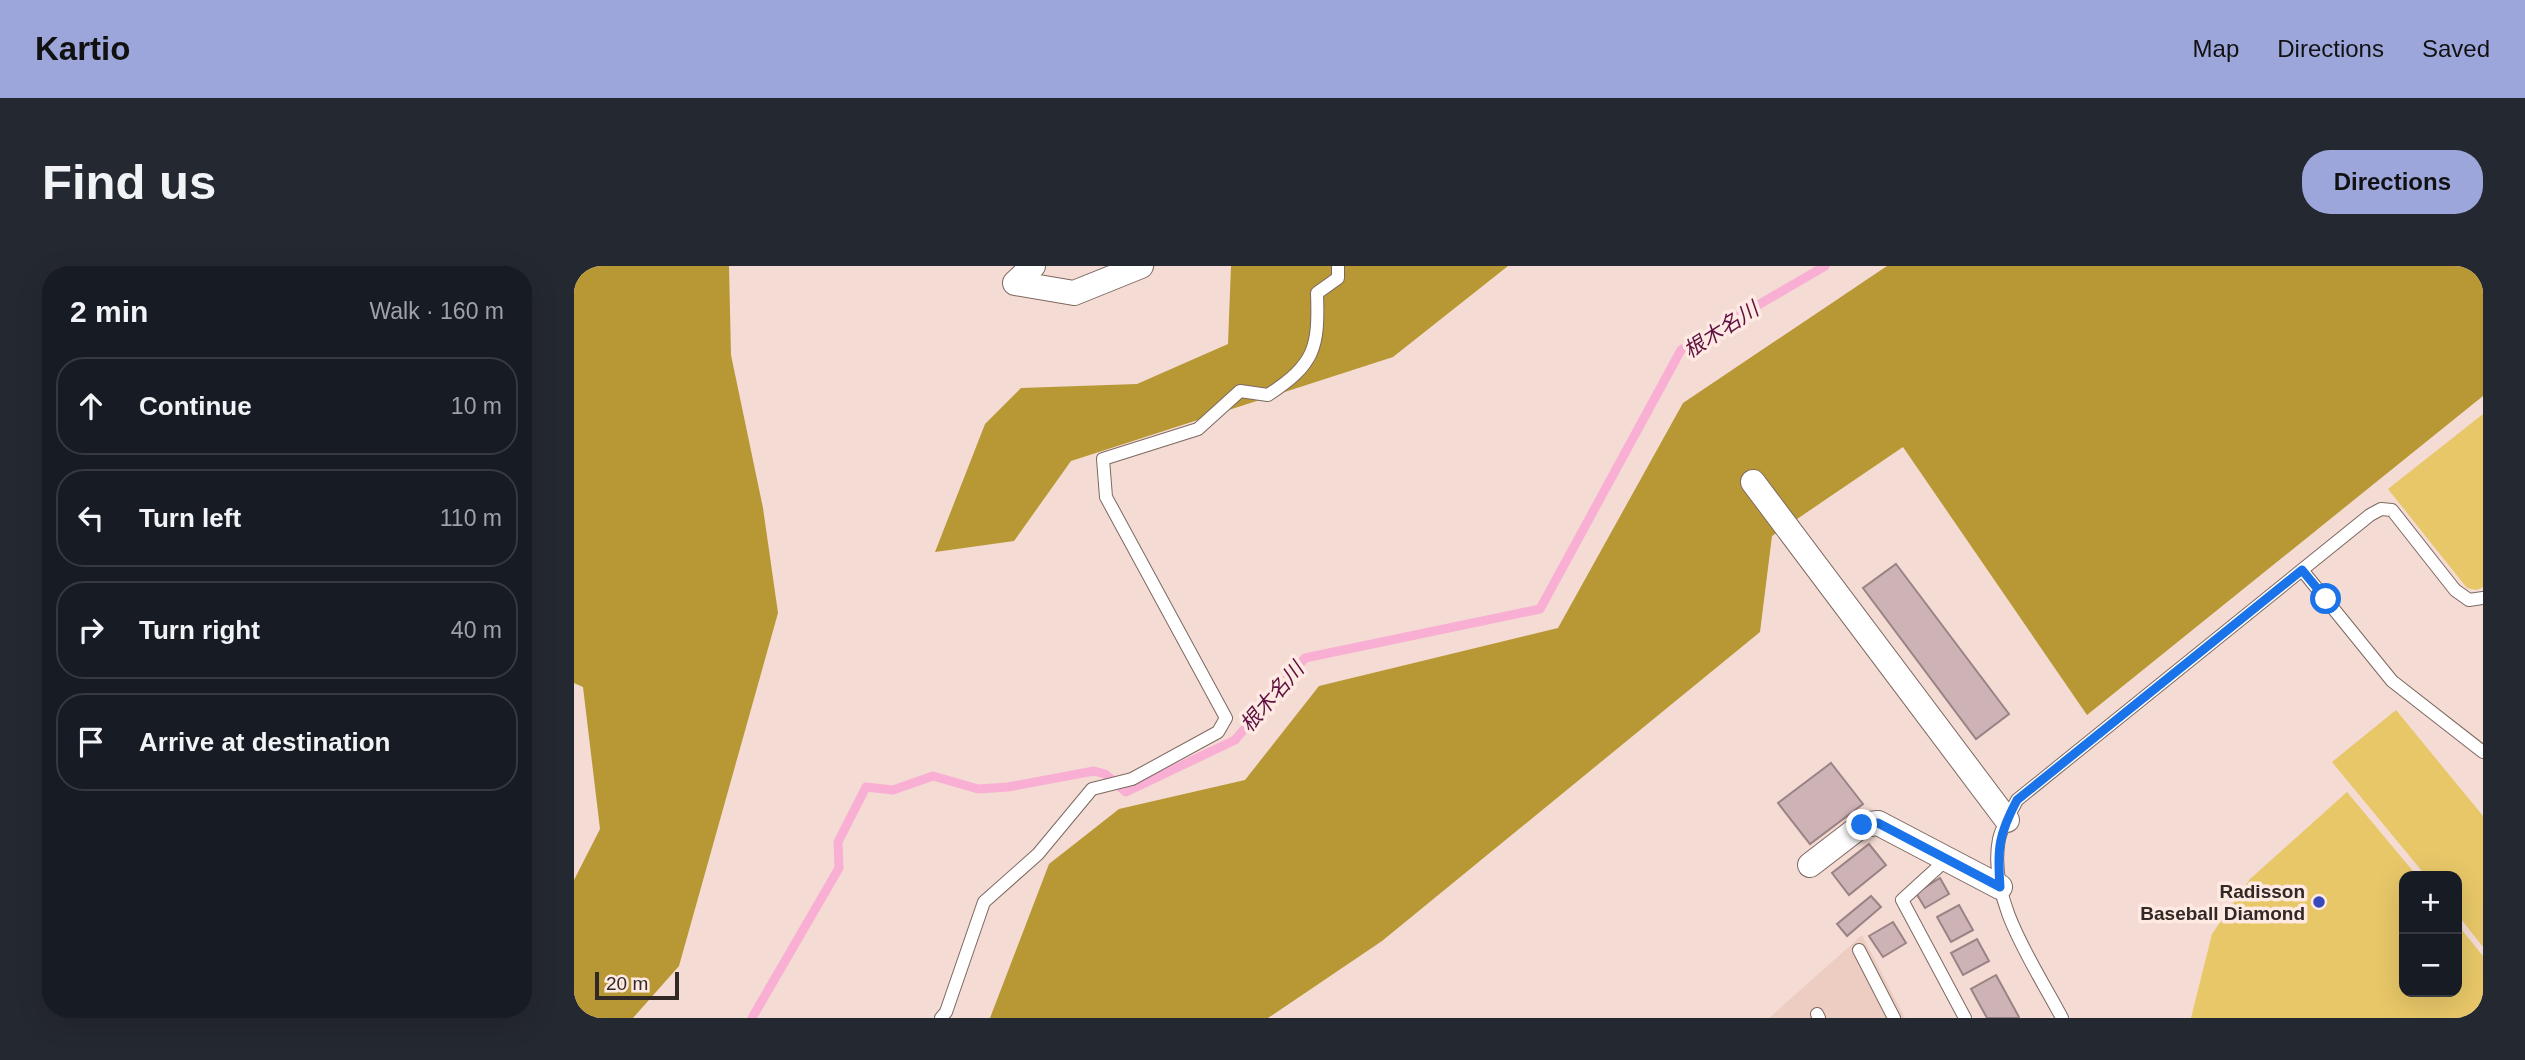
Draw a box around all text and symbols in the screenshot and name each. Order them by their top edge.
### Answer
text: Kartio [35,30,130,67]
text: Map [2193,35,2239,62]
text: Directions [2277,35,2384,62]
text: Saved [2422,35,2490,62]
button: Directions [2302,150,2483,214]
text: Find us [42,155,216,209]
text: 2 min [70,295,148,328]
water label: 根木名川 [1679,296,1764,362]
text: Walk · 160 m [369,298,504,324]
icon: ahead [72,387,110,425]
text: Continue [139,391,252,421]
text: 10 m [451,393,502,419]
icon: left [72,499,110,537]
text: Turn left [139,503,241,533]
text: 110 m [440,505,502,531]
route start [2310,583,2341,614]
icon: right [72,611,110,649]
text: Turn right [139,615,260,645]
text: 40 m [451,617,502,643]
water label: 根木名川 [1235,656,1309,736]
icon: arrive [72,723,110,761]
text: Arrive at destination [139,727,390,757]
route end [1846,809,1877,840]
map controls [2399,871,2462,997]
button: + [2399,871,2462,934]
place label: Radisson Baseball Diamond [2140,881,2305,924]
marker: Radisson Baseball Diamond [2311,894,2327,910]
button: − [2399,934,2462,997]
scale bar [595,969,679,1001]
text: 20 m [606,973,648,994]

